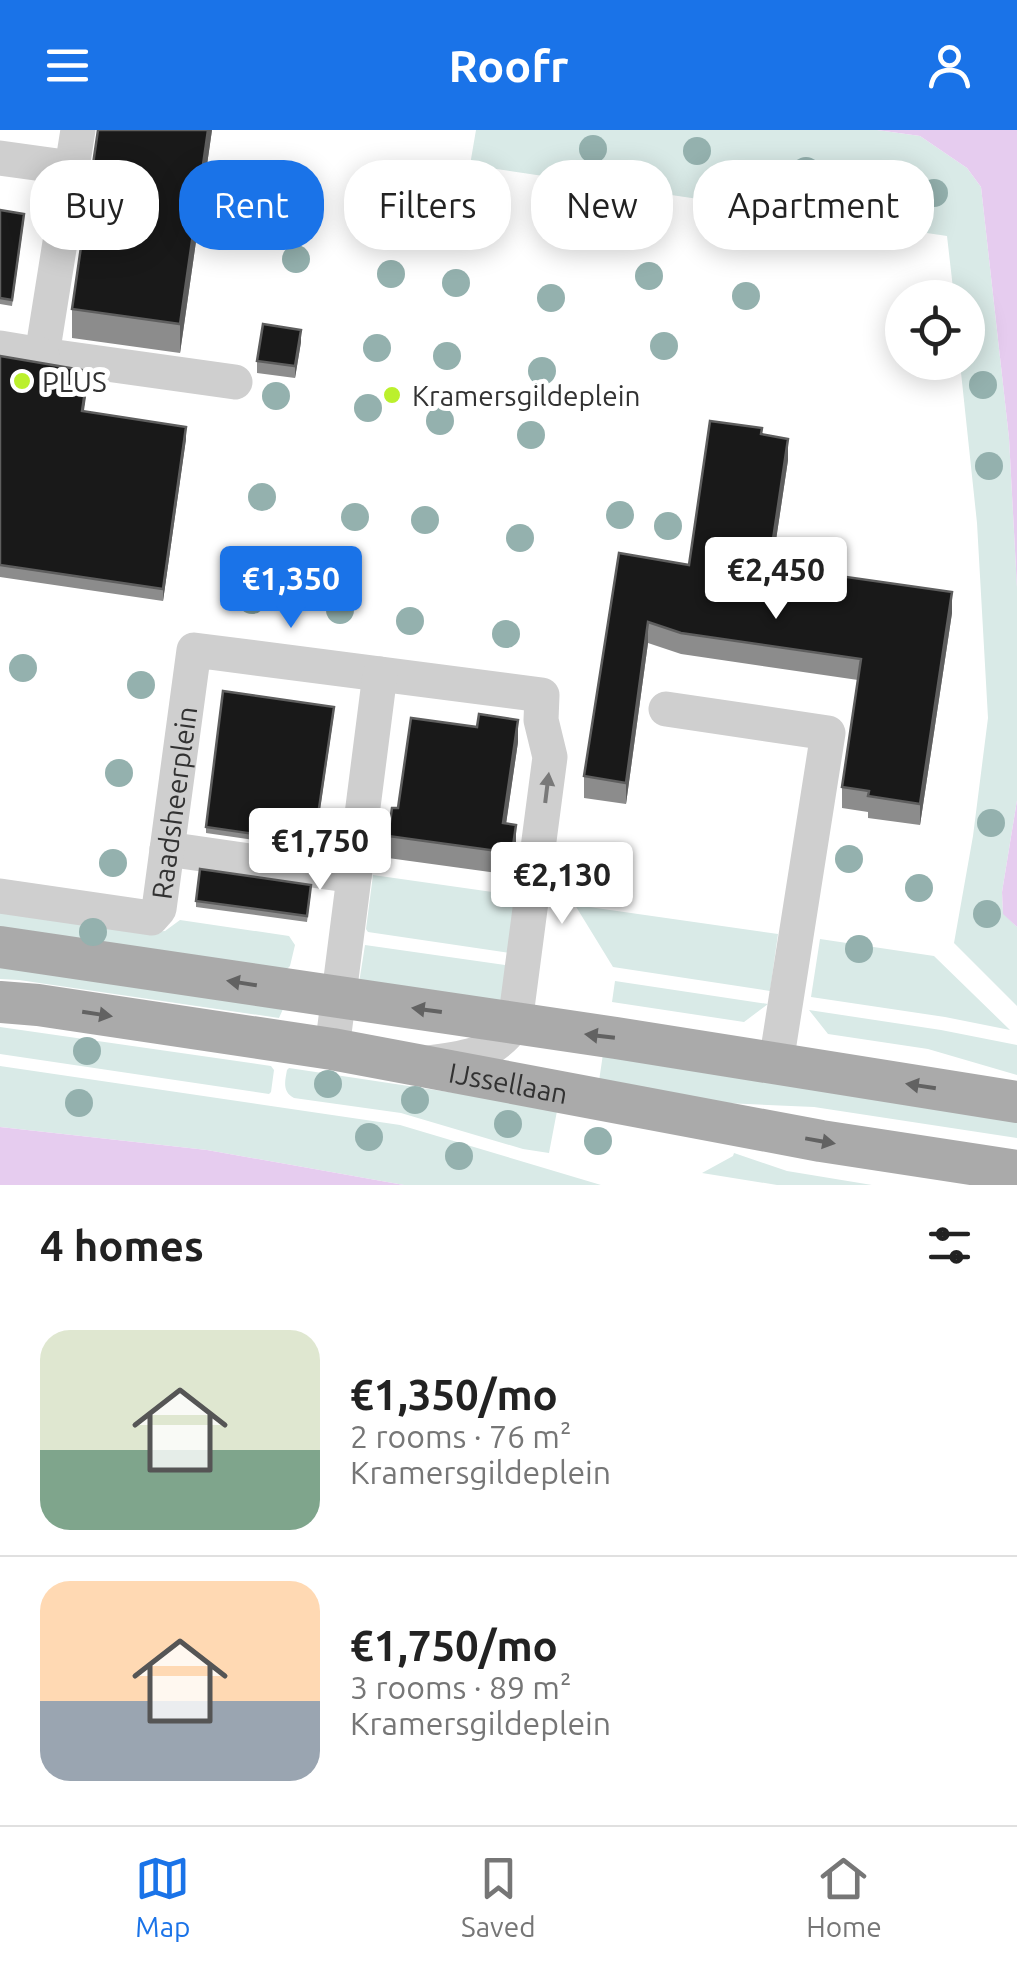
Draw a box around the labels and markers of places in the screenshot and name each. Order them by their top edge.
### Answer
place label: PLUS [42,366,107,397]
marker: PLUS [11,370,33,392]
place label: Kramersgildeplein [412,380,640,411]
marker: Kramersgildeplein [381,384,403,406]
pin: €2,450 [695,537,857,622]
pin: €1,350 [210,546,372,631]
pin: €1,750 [239,808,401,893]
pin: €2,130 [481,842,643,927]

